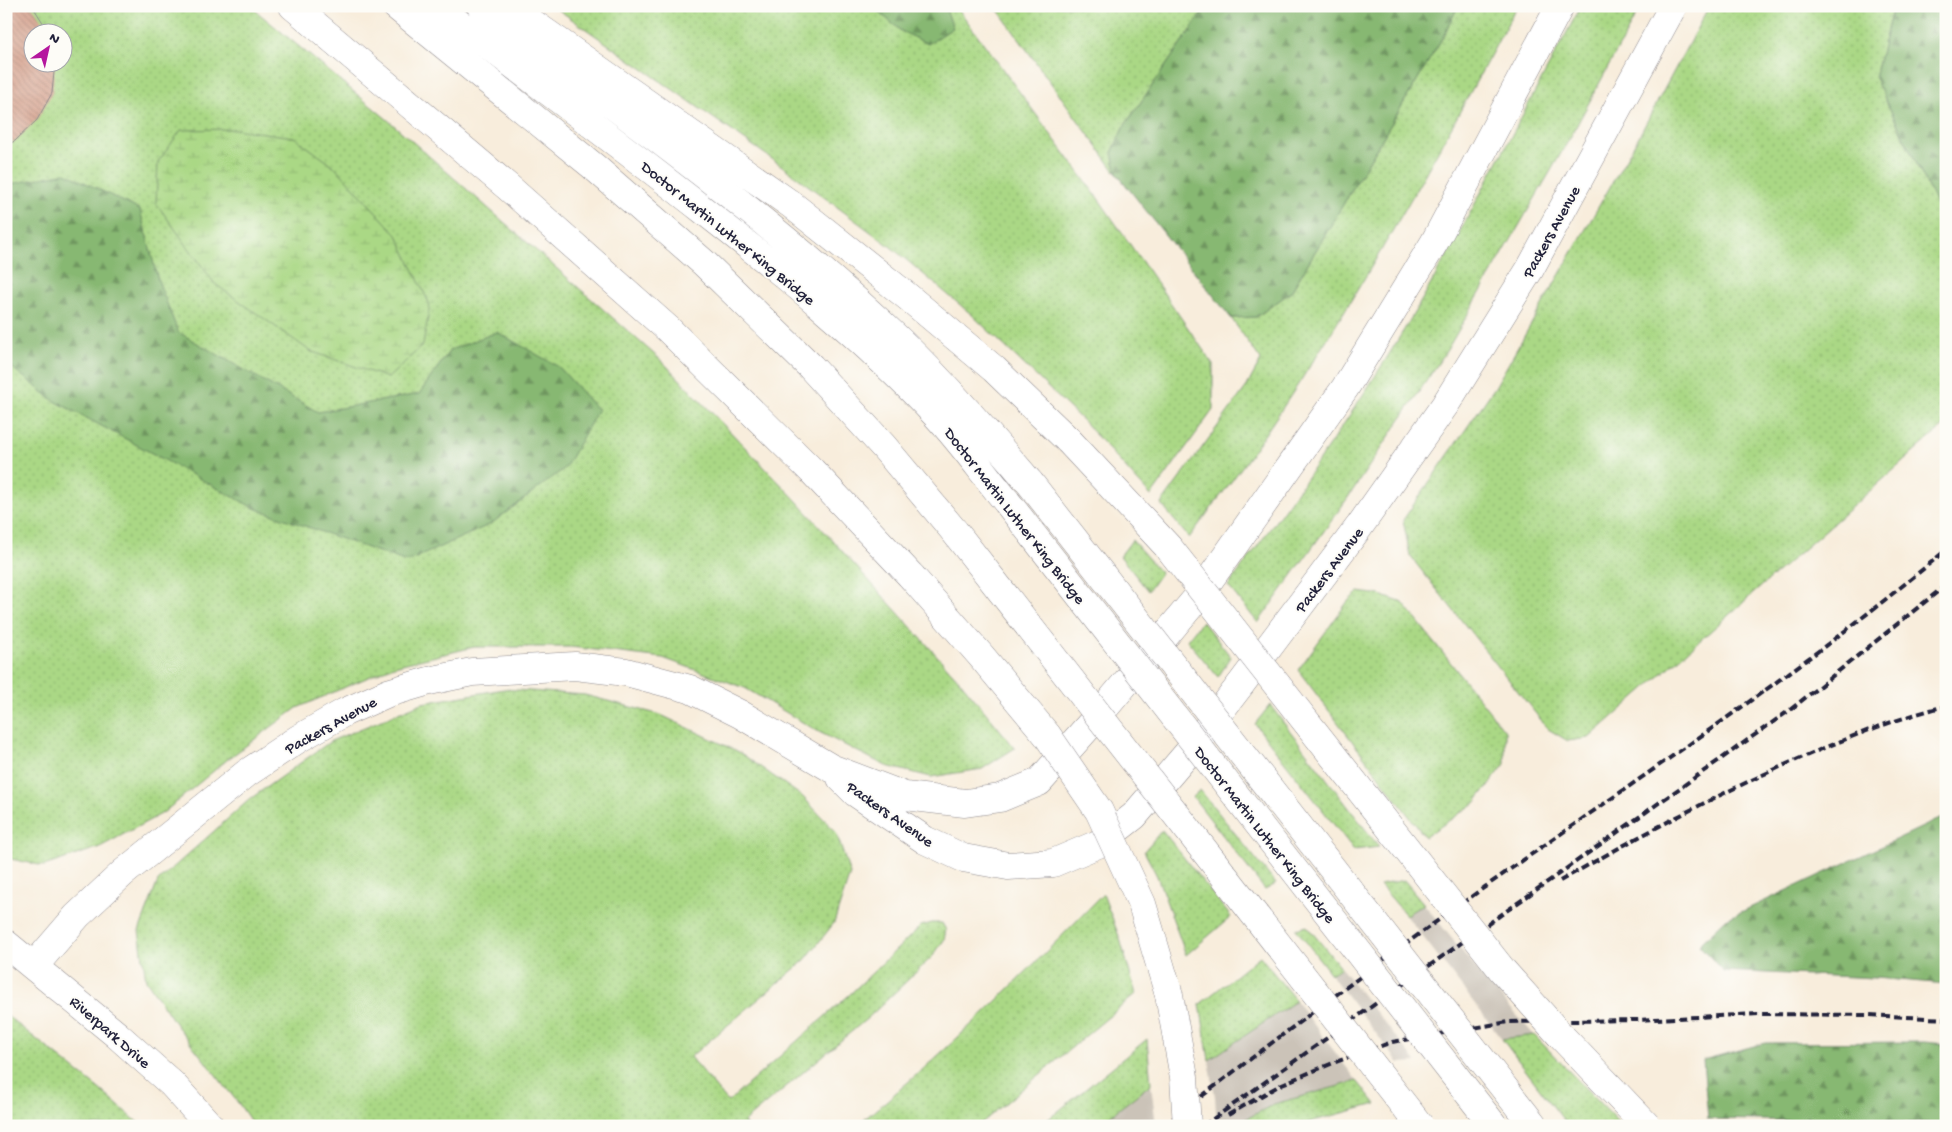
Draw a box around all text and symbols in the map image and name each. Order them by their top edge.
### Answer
north arrow [22,22,72,72]
text: N [45,30,62,49]
street label: Doctor Martin Luther King Bridge [635,158,818,311]
street label: Packers Avenue [1520,183,1586,283]
street label: Doctor Martin Luther King Bridge [938,424,1088,610]
street label: Packers Avenue [1292,524,1370,618]
street label: Packers Avenue [282,694,382,761]
street label: Doctor Martin Luther King Bridge [1188,743,1338,929]
street label: Packers Avenue [841,778,937,853]
street label: Riverpark Drive [64,993,154,1074]

